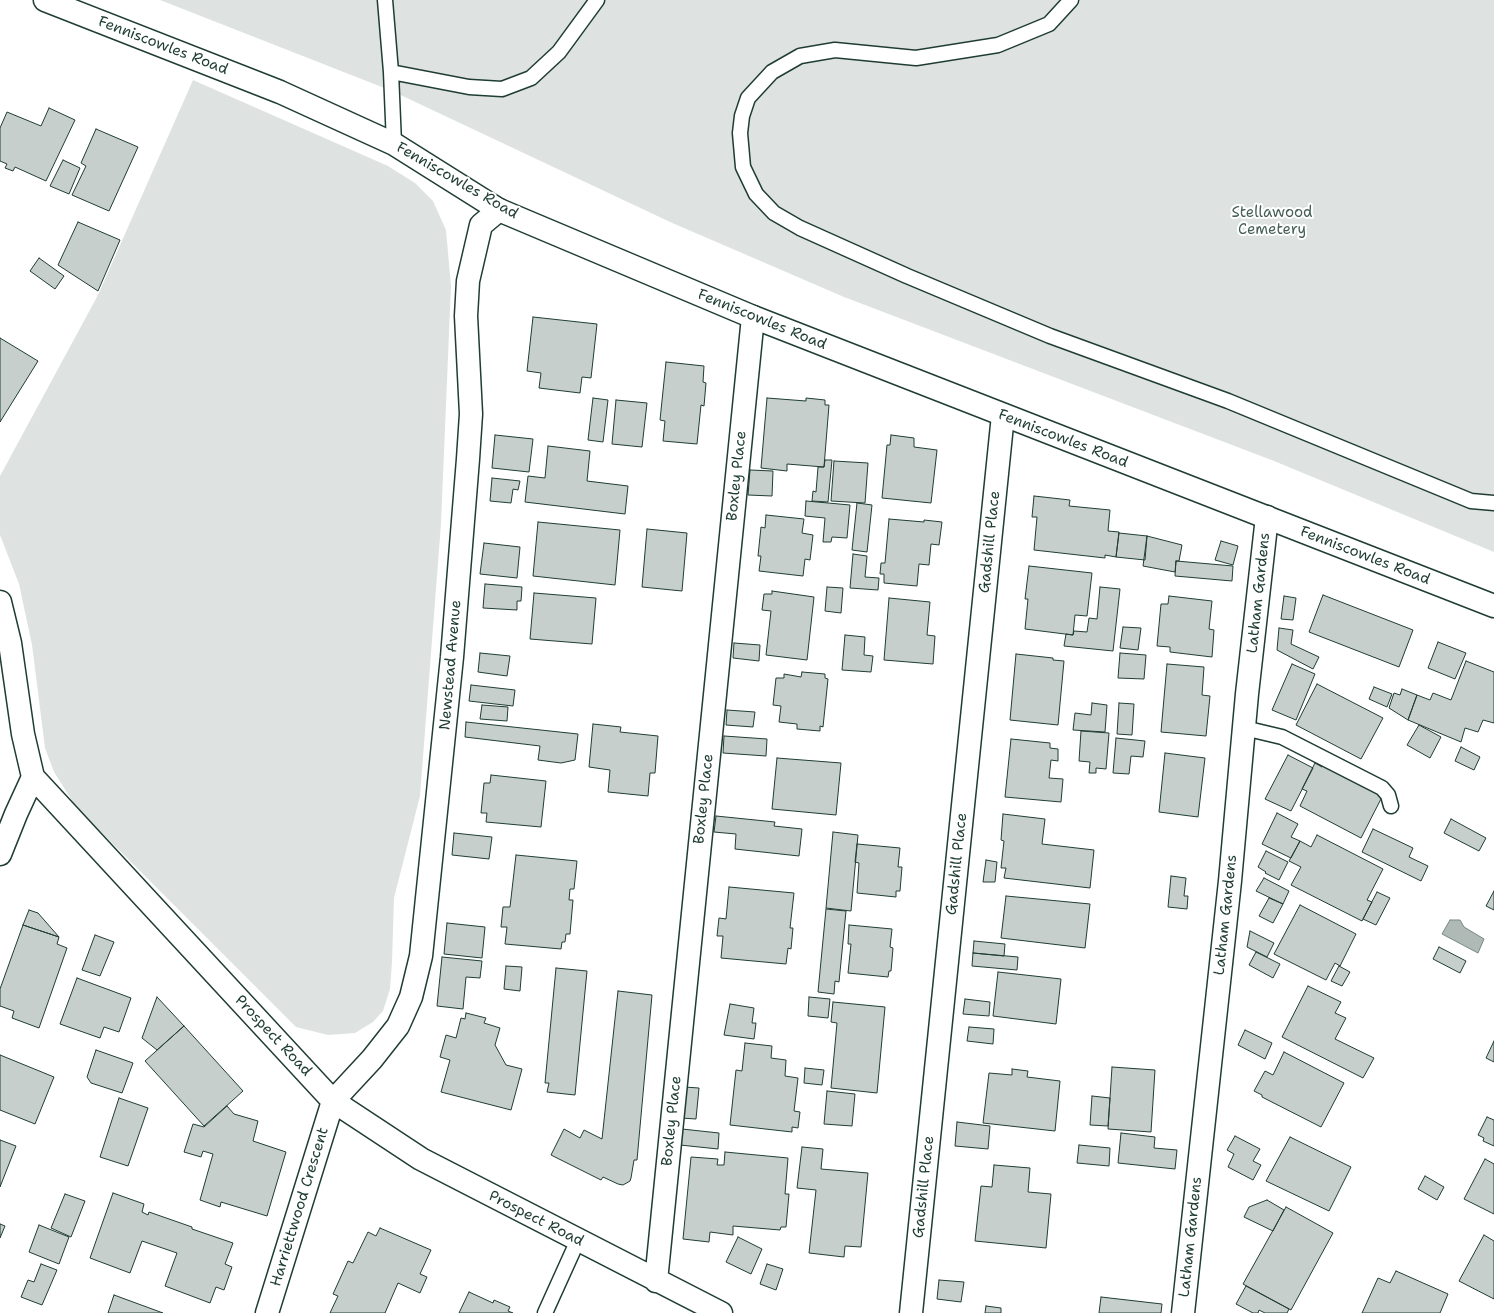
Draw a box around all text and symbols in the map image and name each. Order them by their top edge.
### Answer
street label: Fenniscowles Road [96,13,230,79]
street label: Fenniscowles Road [393,139,521,223]
park label: Stellawood Cemetery [1231,204,1313,239]
street label: Fenniscowles Road [695,286,829,354]
street label: Fenniscowles Road [996,406,1130,472]
street label: Boxley Place [723,430,751,522]
street label: Gadshill Place [976,490,1004,594]
street label: Fenniscowles Road [1298,523,1432,589]
street label: Latham Gardens [1244,532,1274,654]
street label: Newstead Avenue [436,599,466,731]
street label: Boxley Place [690,753,718,845]
street label: Gadshill Place [943,812,971,916]
street label: Latham Gardens [1211,854,1241,976]
street label: Prospect Road [231,992,315,1080]
street label: Boxley Place [658,1075,686,1167]
street label: Harriettwood Crescent [267,1125,333,1289]
street label: Gadshill Place [910,1135,938,1239]
street label: Latham Gardens [1176,1176,1206,1298]
street label: Prospect Road [486,1187,586,1251]

